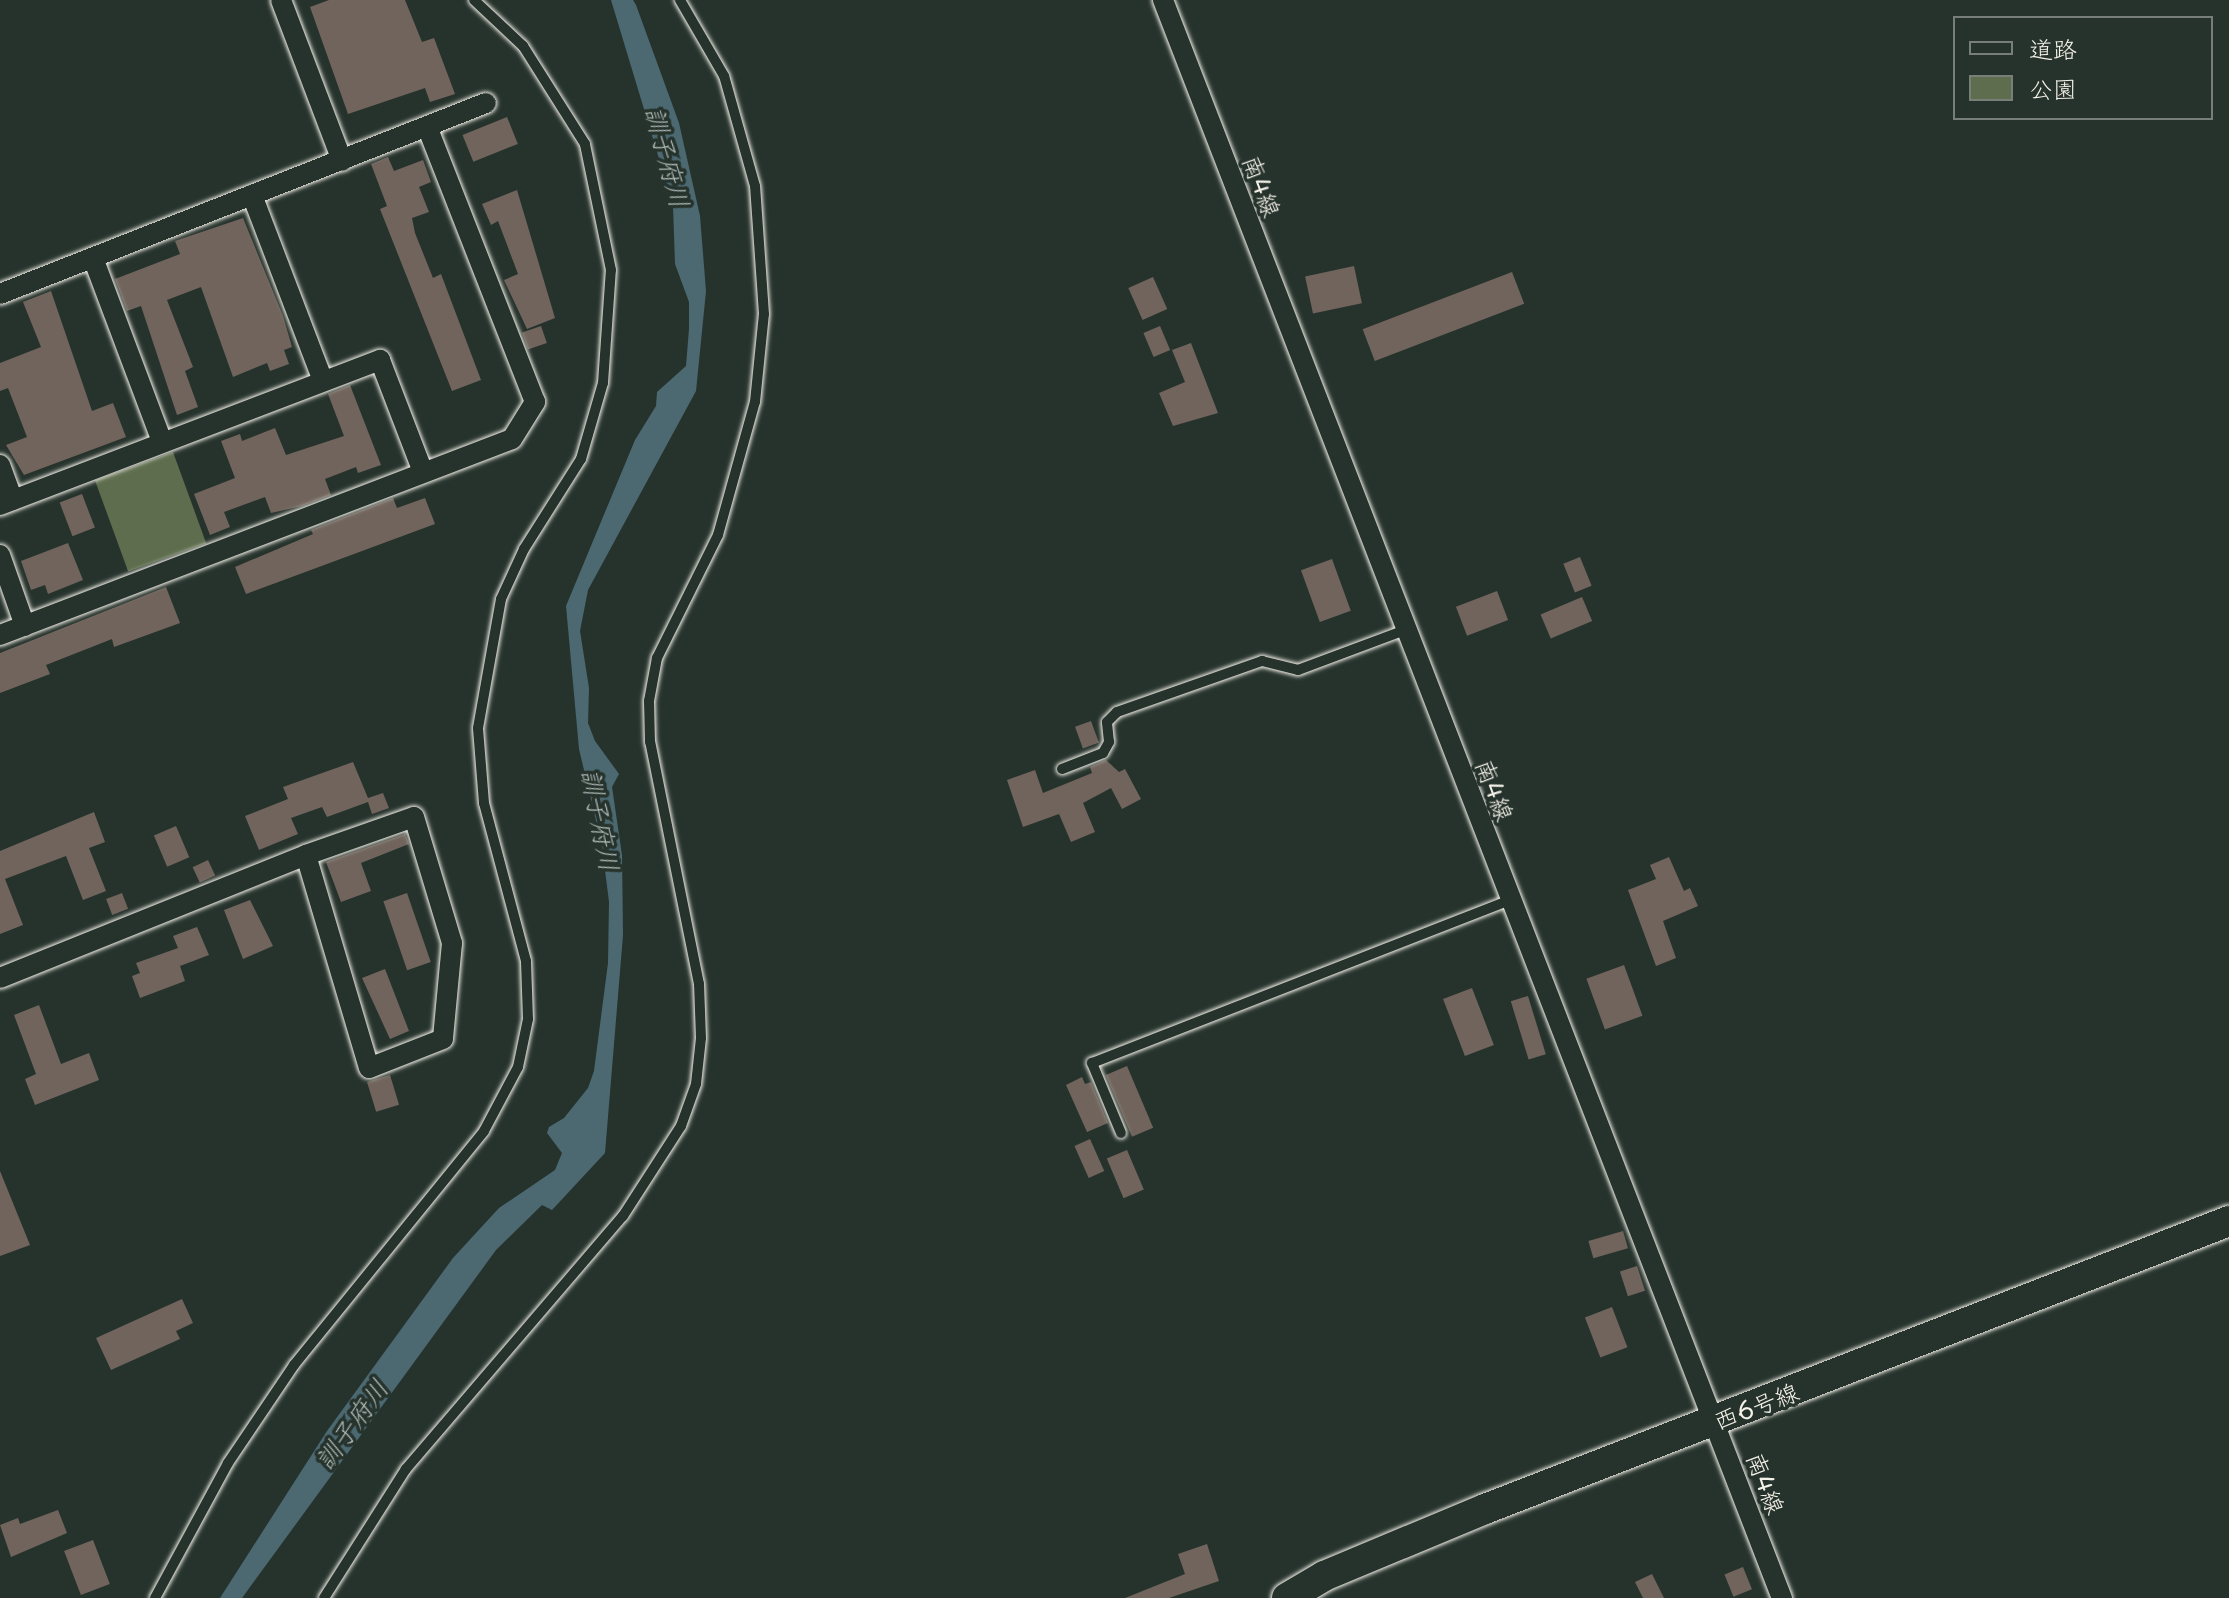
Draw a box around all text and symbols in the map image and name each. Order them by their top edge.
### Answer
legend [1953,16,2213,120]
text: 道路 [2029,30,2077,66]
text: 公園 [2029,70,2077,106]
water label: 訓子府川 [639,103,697,211]
street label: 南4線 [1237,151,1287,221]
street label: 南4線 [1470,755,1520,825]
water label: 訓子府川 [576,766,626,874]
water label: 訓子府川 [308,1373,394,1475]
street label: 西6号線 [1709,1377,1803,1435]
street label: 南4線 [1741,1448,1791,1518]

